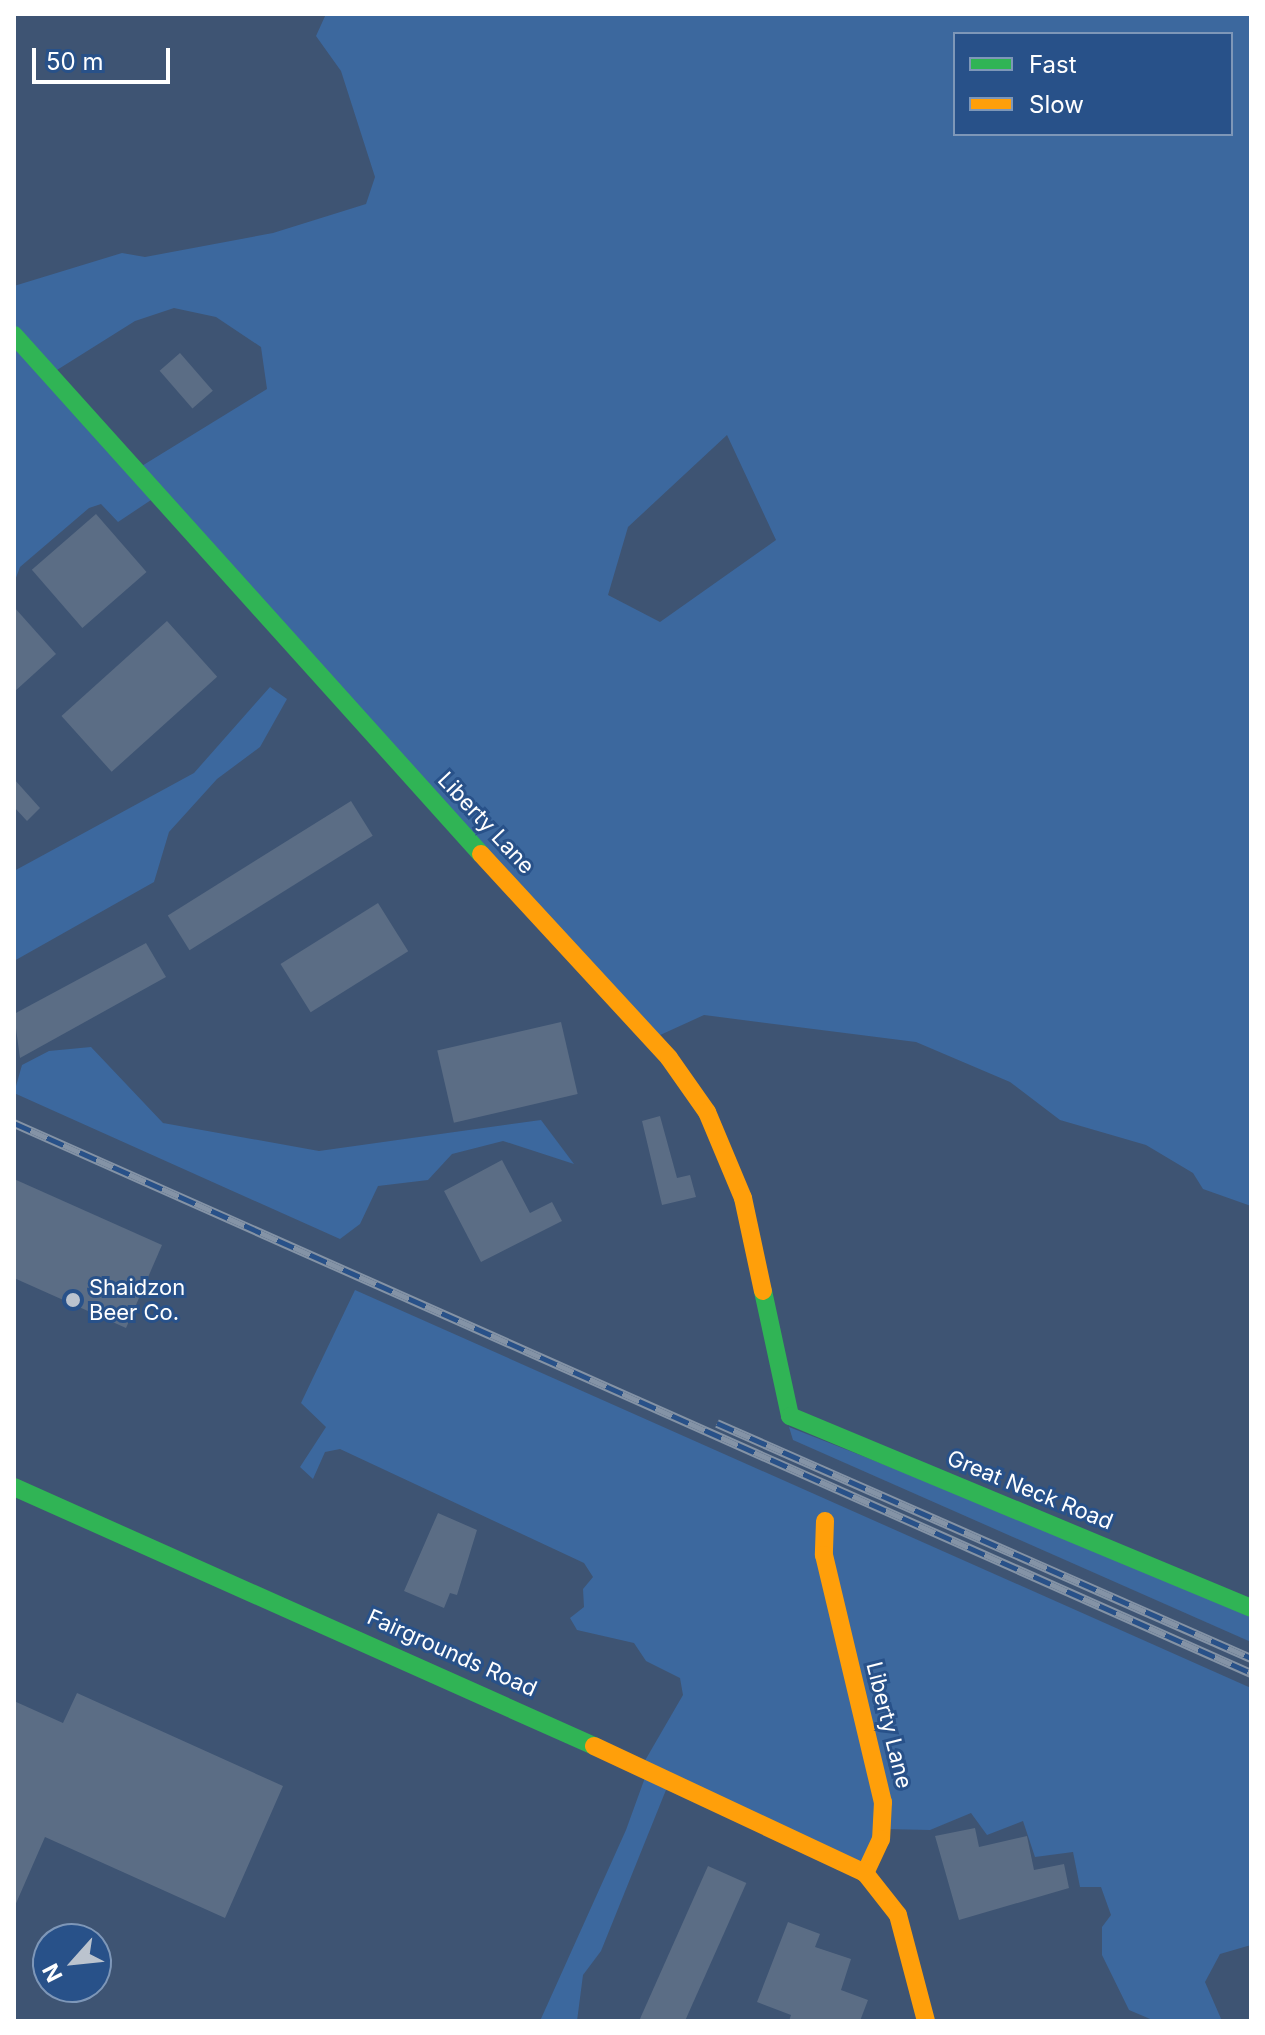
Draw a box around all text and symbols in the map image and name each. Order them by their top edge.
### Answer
scale bar [36,32,174,82]
legend [953,32,1233,136]
text: 50 m [46,47,104,76]
text: Fast [1029,50,1077,79]
text: Slow [1029,90,1084,119]
street label: Liberty Lane [432,767,540,879]
place label: Shaidzon Beer Co. [89,1274,185,1326]
marker: Shaidzon Beer Co. [64,1291,82,1309]
street label: Great Neck Road [943,1445,1117,1535]
street label: Fairgrounds Road [363,1604,541,1702]
street label: Liberty Lane [861,1659,917,1791]
north arrow [32,1923,112,2003]
text: N [37,1960,68,1986]

